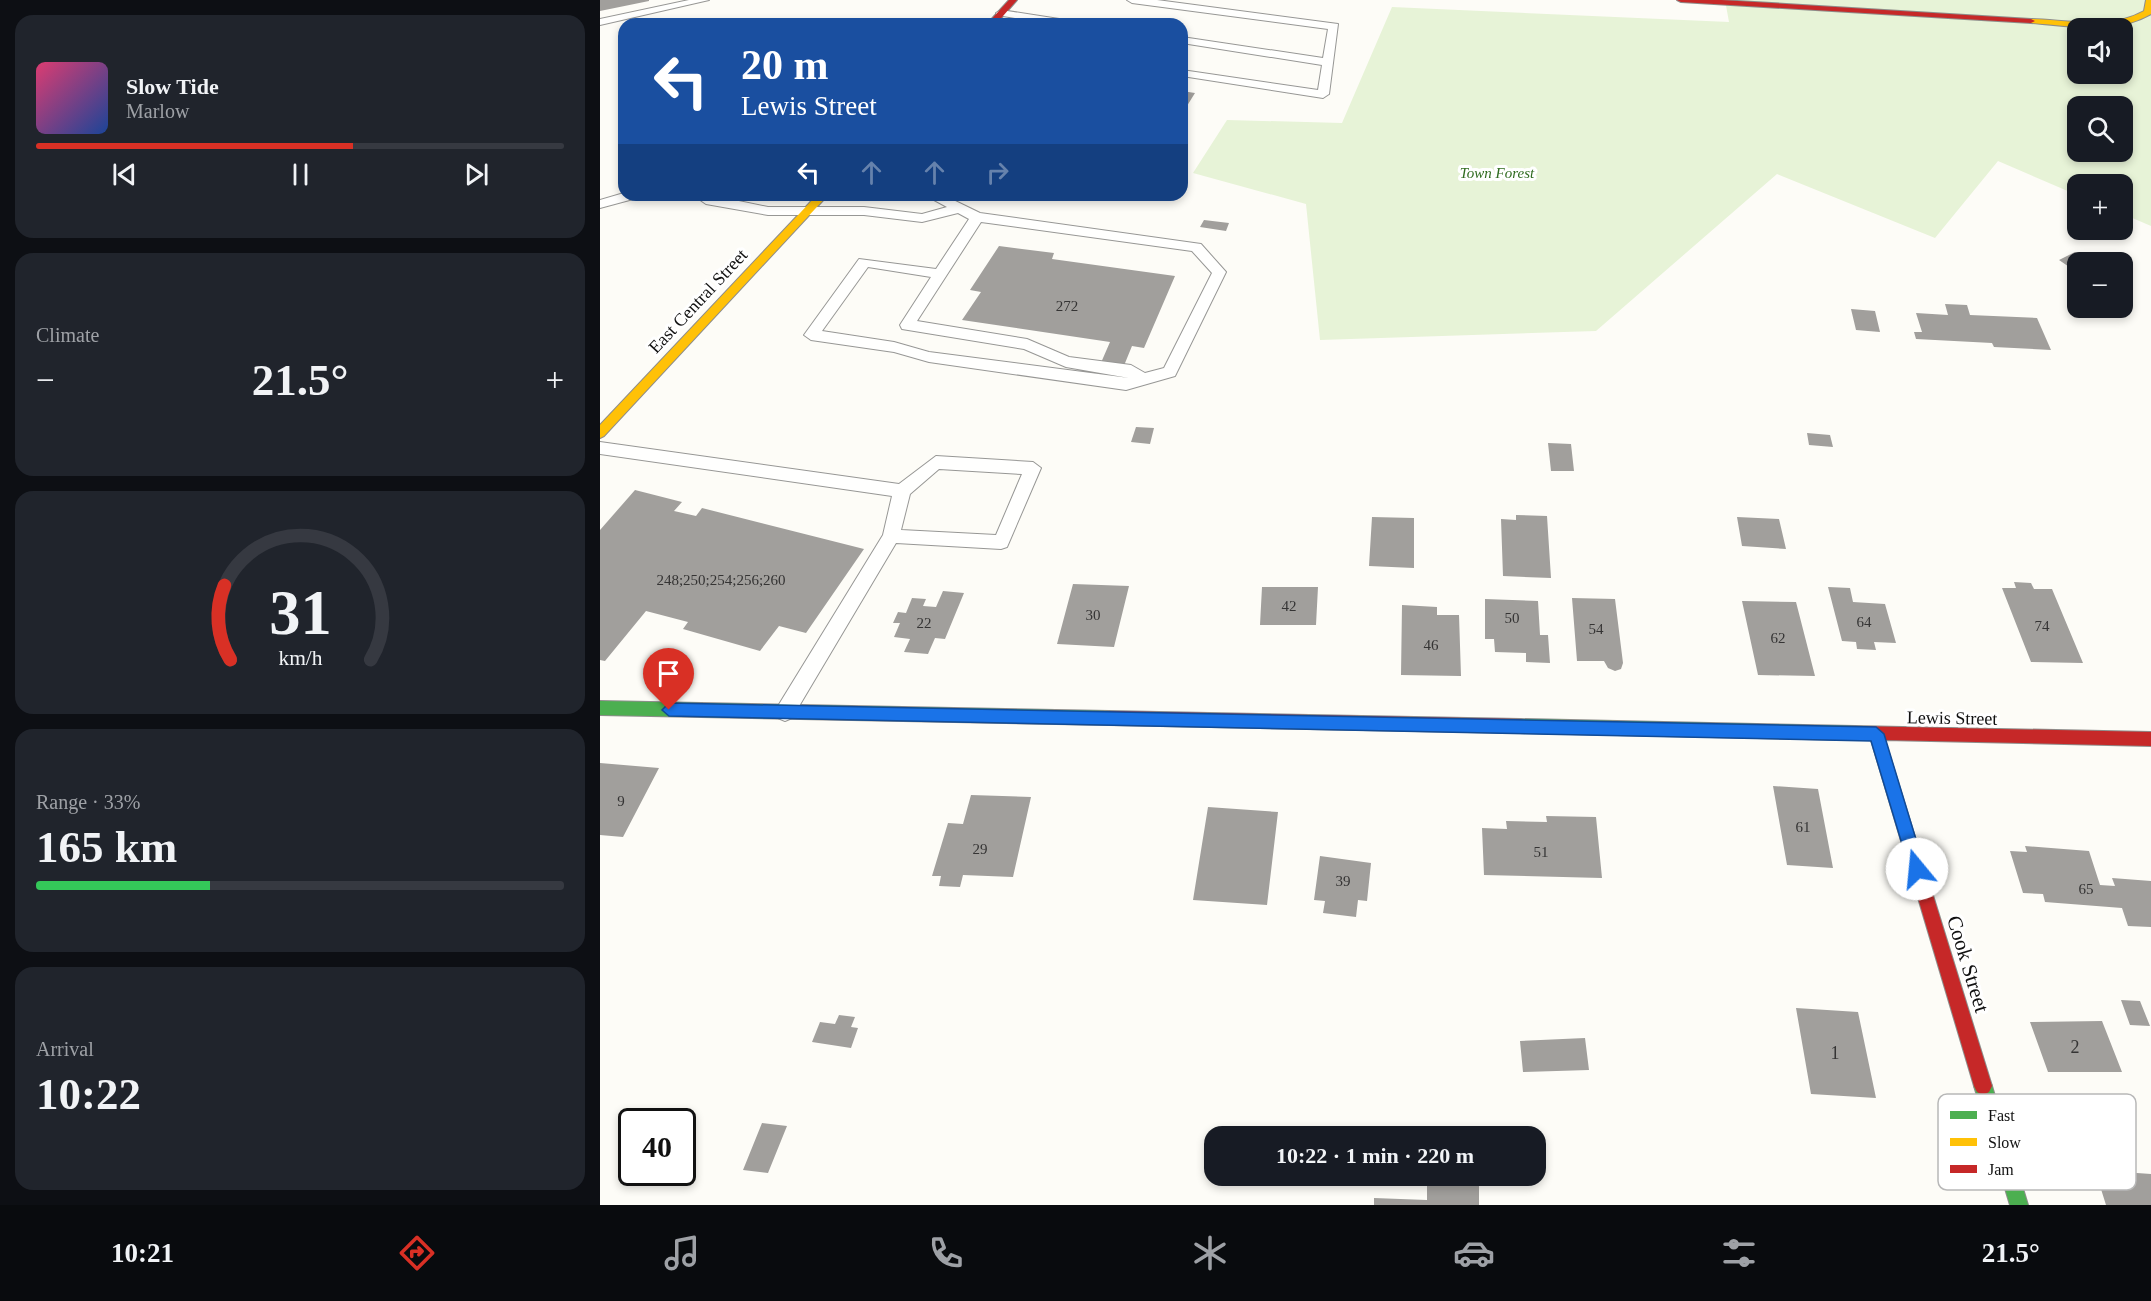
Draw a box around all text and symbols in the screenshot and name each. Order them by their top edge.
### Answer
map controls [2067,18,2133,318]
button: sound [2067,18,2133,84]
icon: left [642,42,720,120]
text: 20 m [741,42,829,88]
text: Slow Tide [126,74,219,99]
text: Lewis Street [741,91,877,121]
button: search [2067,96,2133,162]
text: Marlow [126,100,189,122]
icon: left [792,156,825,189]
icon: ahead [855,156,888,189]
icon: ahead [918,156,951,189]
icon: right [981,156,1014,189]
icon: previous [108,158,141,191]
icon: pause [284,158,317,191]
icon: next [460,158,493,191]
park label: Town Forest [1460,165,1535,181]
button: + [2067,174,2133,240]
street label: East Central Street [645,245,751,357]
button: − [2067,252,2133,318]
house number: 272 [1056,298,1078,314]
text: Climate [36,324,99,346]
text: 21.5° [252,355,348,405]
text: − [36,362,55,398]
text: + [545,362,564,398]
house number: 248;250;254;256;260 [656,572,786,588]
text: 31 [269,578,331,647]
house number: 42 [1282,598,1297,614]
house number: 30 [1086,607,1101,623]
house number: 50 [1505,610,1520,626]
house number: 64 [1857,614,1872,630]
house number: 22 [917,615,932,631]
house number: 74 [2035,618,2050,634]
house number: 54 [1589,621,1604,637]
house number: 62 [1771,630,1786,646]
house number: 46 [1424,637,1439,653]
text: km/h [278,646,322,670]
pin [643,648,694,710]
icon: arrive [652,657,685,690]
street label: Lewis Street [1907,707,1997,729]
text: Range · 33% [36,791,140,813]
house number: 9 [617,793,625,809]
house number: 61 [1796,819,1811,835]
text: 165 km [36,822,177,872]
position arrow [1885,837,1949,901]
house number: 29 [973,841,988,857]
house number: 51 [1534,844,1549,860]
house number: 39 [1336,873,1351,889]
house number: 65 [2079,881,2094,897]
street label: Cook Street [1942,913,1994,1015]
house number: 2 [2071,1037,2080,1057]
text: Arrival [36,1038,94,1060]
house number: 1 [1831,1043,1840,1063]
text: 10:22 [36,1069,141,1119]
legend [1938,1094,2136,1190]
text: Fast [1988,1107,2015,1124]
speed limit sign: 40 [618,1108,696,1186]
text: Slow [1988,1134,2021,1151]
text: 10:22 · 1 min · 220 m [1276,1143,1474,1168]
text: Jam [1988,1161,2014,1178]
icon: directions [396,1232,438,1274]
icon: music [661,1232,703,1274]
icon: phone [925,1232,967,1274]
icon: climate [1189,1232,1231,1274]
icon: car [1453,1232,1495,1274]
icon: filters [1718,1232,1760,1274]
text: 10:21 [111,1238,174,1268]
text: 21.5° [1982,1238,2040,1268]

